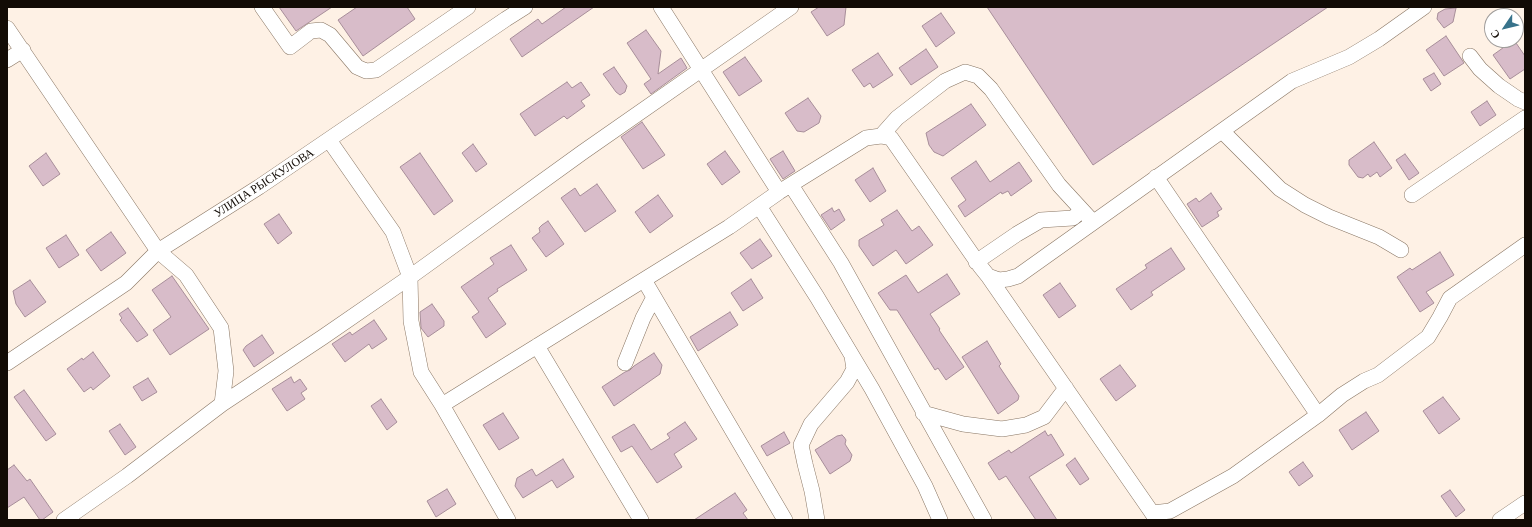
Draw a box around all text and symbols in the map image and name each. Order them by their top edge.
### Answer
north arrow [1484,8,1524,48]
text: С [1488,28,1502,41]
street label: УЛИЦА РЫСКУЛОВА [211,145,317,221]

